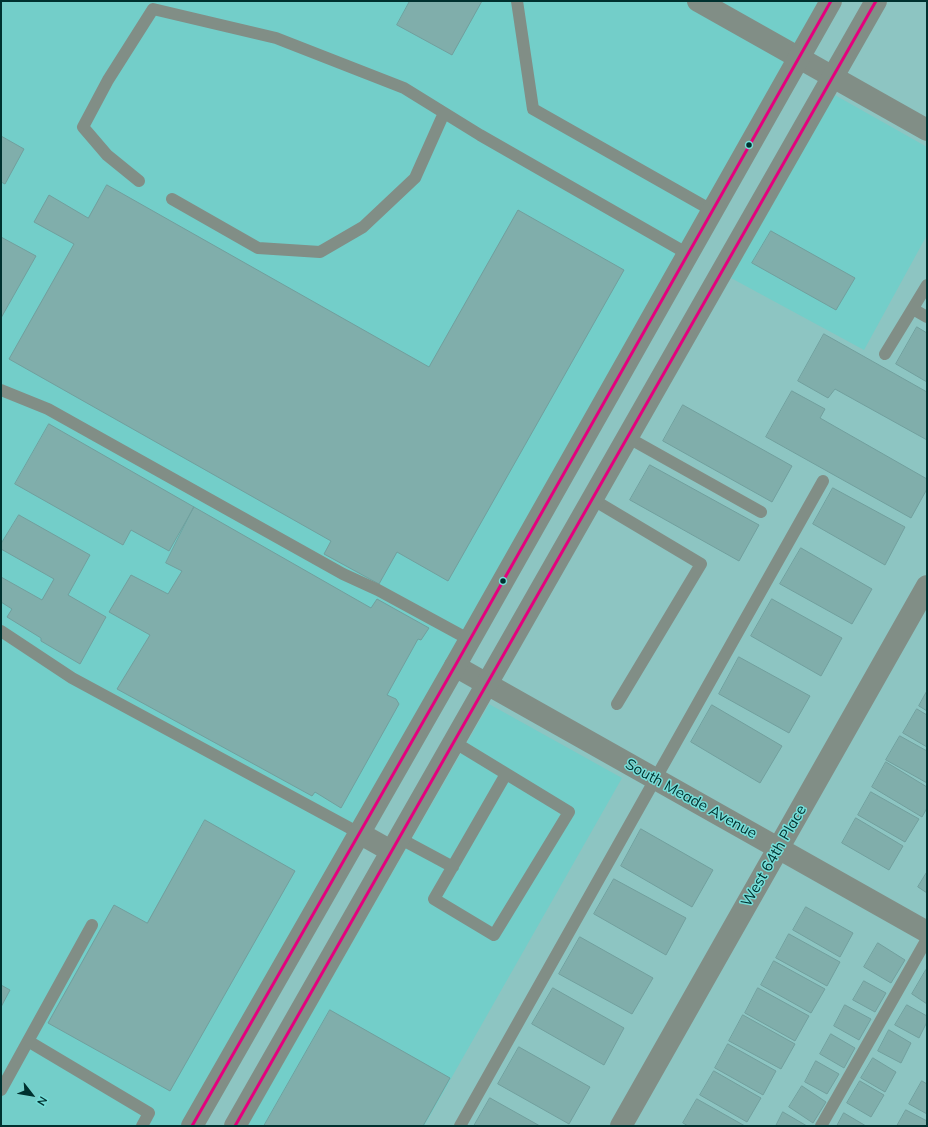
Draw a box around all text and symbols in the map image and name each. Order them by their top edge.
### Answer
unlabelled marker [744,140,754,150]
unlabelled marker [498,576,508,586]
street label: South Meade Avenue [622,755,760,843]
street label: West 64th Place [738,802,810,910]
north arrow [12,1075,52,1115]
text: N [34,1094,50,1108]

